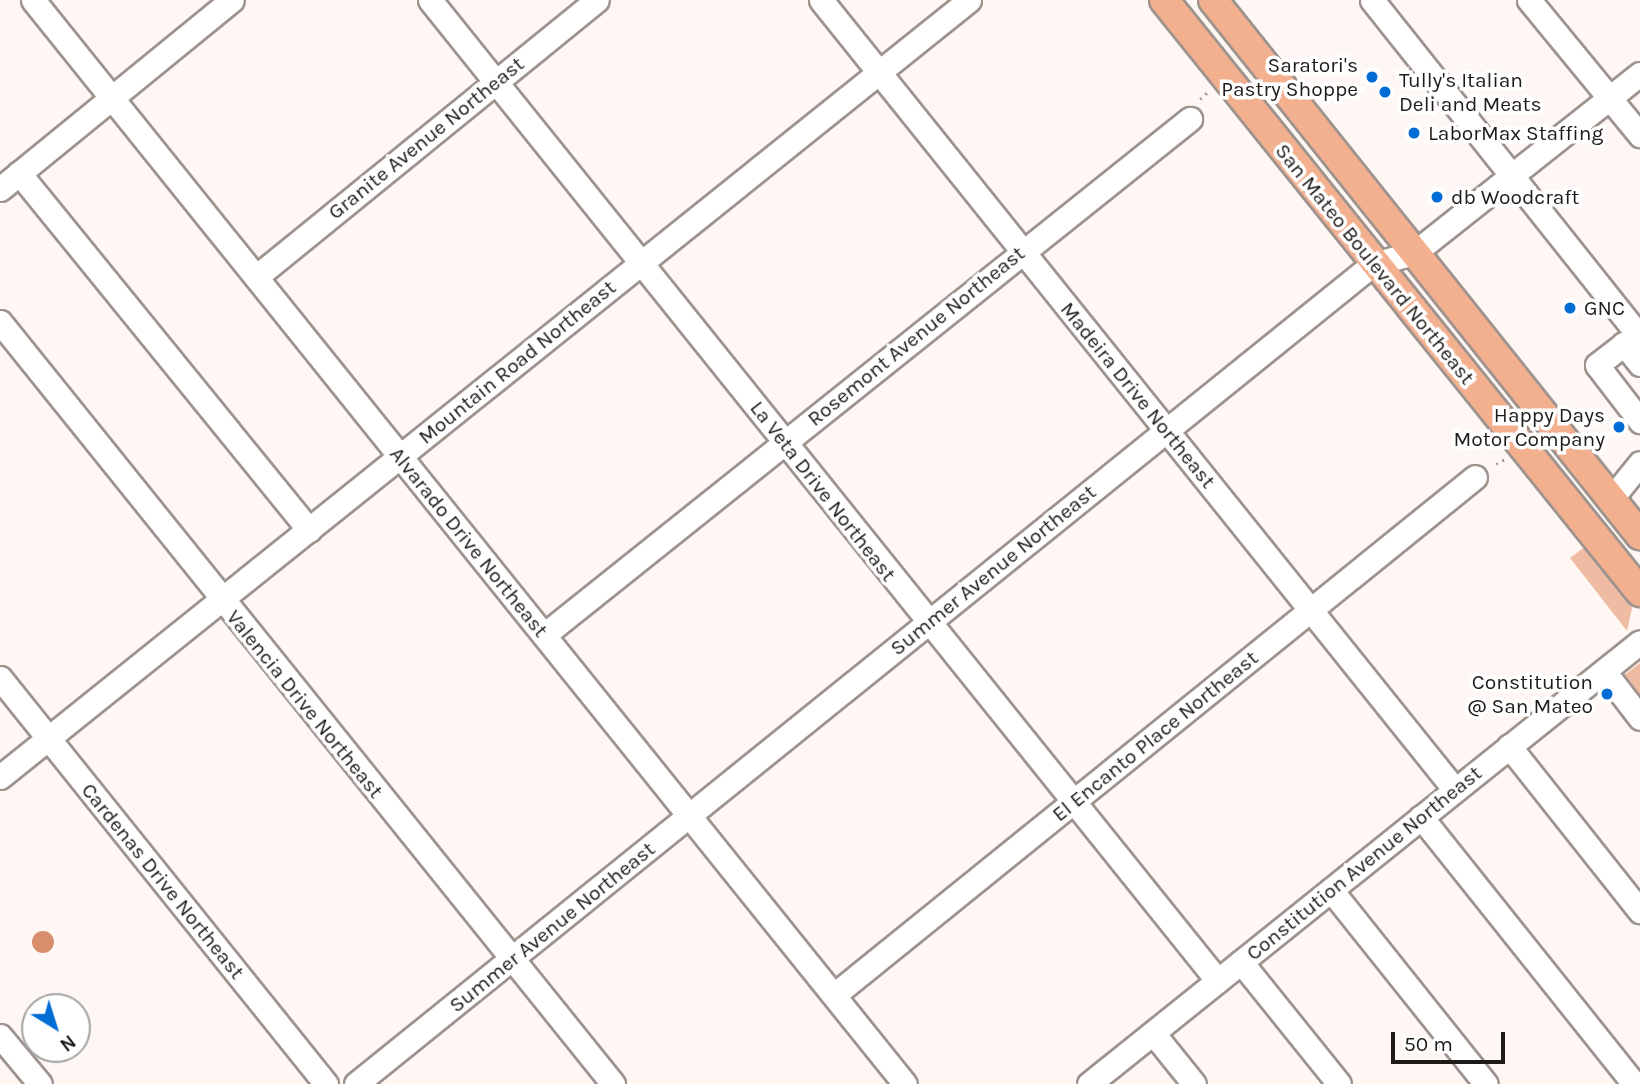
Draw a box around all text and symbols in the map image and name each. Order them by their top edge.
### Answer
street label: Granite Avenue Northeast [323,51,529,225]
place label: Saratori's Pastry Shoppe [1221,52,1358,102]
place label: Tully's Italian Deli and Meats [1399,67,1541,117]
marker: Saratori's Pastry Shoppe [1364,69,1380,85]
marker: Tully's Italian Deli and Meats [1377,84,1393,100]
place label: LaborMax Staffing [1428,120,1603,146]
marker: LaborMax Staffing [1406,125,1422,141]
street label: San Mateo Boulevard Northeast [1270,138,1480,390]
place label: db Woodcraft [1451,184,1579,210]
marker: db Woodcraft [1429,189,1445,205]
street label: Rosemont Avenue Northeast [802,241,1030,431]
street label: Mountain Road Northeast [413,275,621,449]
place label: GNC [1584,295,1625,321]
street label: Madeira Drive Northeast [1055,297,1221,493]
marker: GNC [1562,300,1578,316]
street label: La Veta Drive Northeast [745,396,901,586]
place label: Happy Days Motor Company [1454,402,1605,452]
marker: Happy Days Motor Company [1611,419,1627,435]
street label: Alvarado Drive Northeast [384,442,554,642]
street label: Summer Avenue Northeast [885,479,1101,661]
street label: Valencia Drive Northeast [221,605,389,803]
street label: El Encanto Place Northeast [1047,645,1263,827]
place label: Constitution @ San Mateo [1467,669,1593,719]
marker: Constitution @ San Mateo [1599,686,1615,702]
street label: Constitution Avenue Northeast [1241,760,1487,966]
street label: Cardenas Drive Northeast [76,778,250,984]
street label: Summer Avenue Northeast [444,836,660,1018]
north arrow [21,993,91,1063]
scale bar [1395,1018,1509,1062]
text: N [56,1030,80,1056]
text: 50 m [1404,1032,1453,1056]

